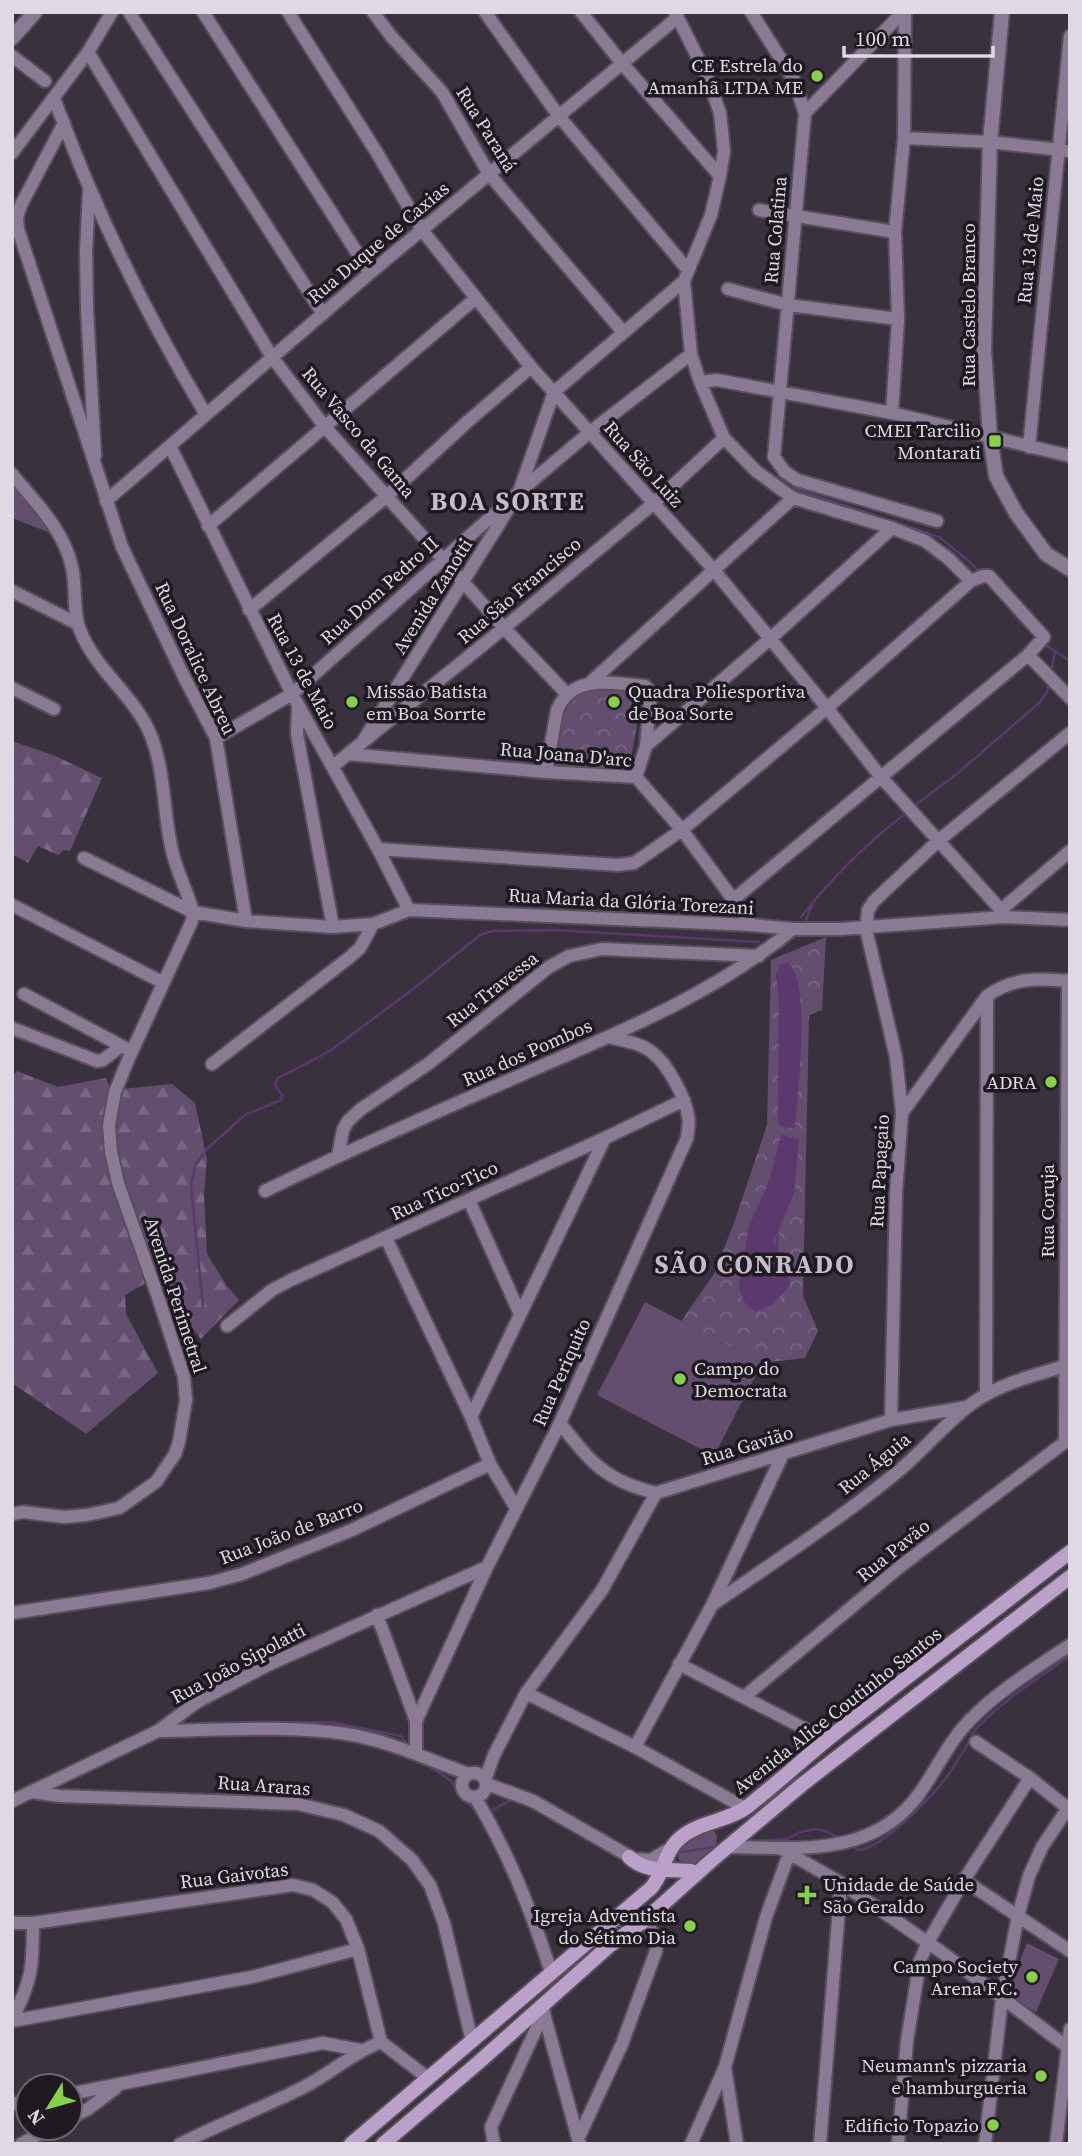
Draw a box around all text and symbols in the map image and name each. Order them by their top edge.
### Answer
scale bar [844,14,993,58]
text: 100 m [855,24,910,53]
place label: CE Estrela do Amanhã LTDA ME [647,52,803,100]
marker: CE Estrela do Amanhã LTDA ME [809,68,825,84]
street label: Rua Paraná [450,81,524,177]
street label: Rua Duque de Caxias [302,175,454,309]
street label: Rua Colatina [757,175,793,285]
street label: Rua 13 de Maio [1010,175,1050,305]
street label: Rua Castelo Branco [955,223,981,387]
street label: Rua Vasco da Gama [296,361,422,503]
street label: Rua São Luiz [598,415,690,513]
place label: CMEI Tarcilio Montarati [865,417,981,465]
marker: CMEI Tarcilio Montarati [987,433,1003,449]
district label: BOA SORTE [430,483,586,519]
street label: Rua Dom Pedro II [314,530,444,650]
street label: Rua São Francisco [452,531,586,649]
street label: Avenida Zanotti [386,533,478,659]
street label: Rua Doralice Abreu [149,577,243,739]
street label: Rua 13 de Maio [261,608,345,734]
place label: Missão Batista em Boa Sorrte [366,678,488,726]
place label: Quadra Poliesportiva de Boa Sorte [628,678,806,726]
marker: Missão Batista em Boa Sorrte [344,694,360,710]
marker: Quadra Poliesportiva de Boa Sorte [606,694,622,710]
street label: Rua Joana D'arc [499,735,633,773]
street label: Rua Maria da Glória Torezani [507,882,755,920]
street label: Rua Travessa [441,945,544,1033]
street label: Rua dos Pombos [458,1012,596,1092]
place label: ADRA [986,1069,1037,1095]
marker: ADRA [1043,1074,1059,1090]
street label: Rua Papagaio [863,1114,895,1228]
street label: Rua Tico-Tico [386,1154,502,1226]
street label: Rua Coruja [1034,1164,1060,1258]
street label: Avenida Perimetral [139,1214,214,1377]
district label: SÃO CONRADO [655,1246,855,1282]
street label: Rua Periquito [526,1314,596,1430]
place label: Campo do Democrata [694,1355,788,1403]
marker: Campo do Democrata [672,1371,688,1387]
street label: Rua Gavião [698,1419,796,1471]
street label: Rua Águia [832,1426,916,1500]
street label: Rua João de Barro [215,1492,367,1570]
street label: Rua Pavão [851,1512,935,1588]
street label: Rua João Sipolatti [166,1616,310,1709]
street label: Avenida Alice Coutinho Santos [727,1620,947,1800]
street label: Rua Araras [217,1769,311,1801]
street label: Rua Gaivotas [178,1855,290,1895]
place label: Unidade de Saúde São Geraldo [823,1871,974,1919]
marker: Unidade de Saúde São Geraldo [797,1885,817,1905]
place label: Igreja Adventista do Sétimo Dia [534,1902,676,1950]
marker: Igreja Adventista do Sétimo Dia [682,1918,698,1934]
place label: Campo Society Arena F.C. [893,1953,1018,2001]
marker: Campo Society Arena F.C. [1024,1969,1040,1985]
place label: Neumann's pizzaria e hamburgueria [861,2052,1027,2100]
marker: Neumann's pizzaria e hamburgueria [1033,2068,1049,2084]
north arrow [14,2072,84,2142]
text: N [21,2104,50,2131]
place label: Edificio Topazio [844,2112,979,2138]
marker: Edificio Topazio [985,2117,1001,2133]

